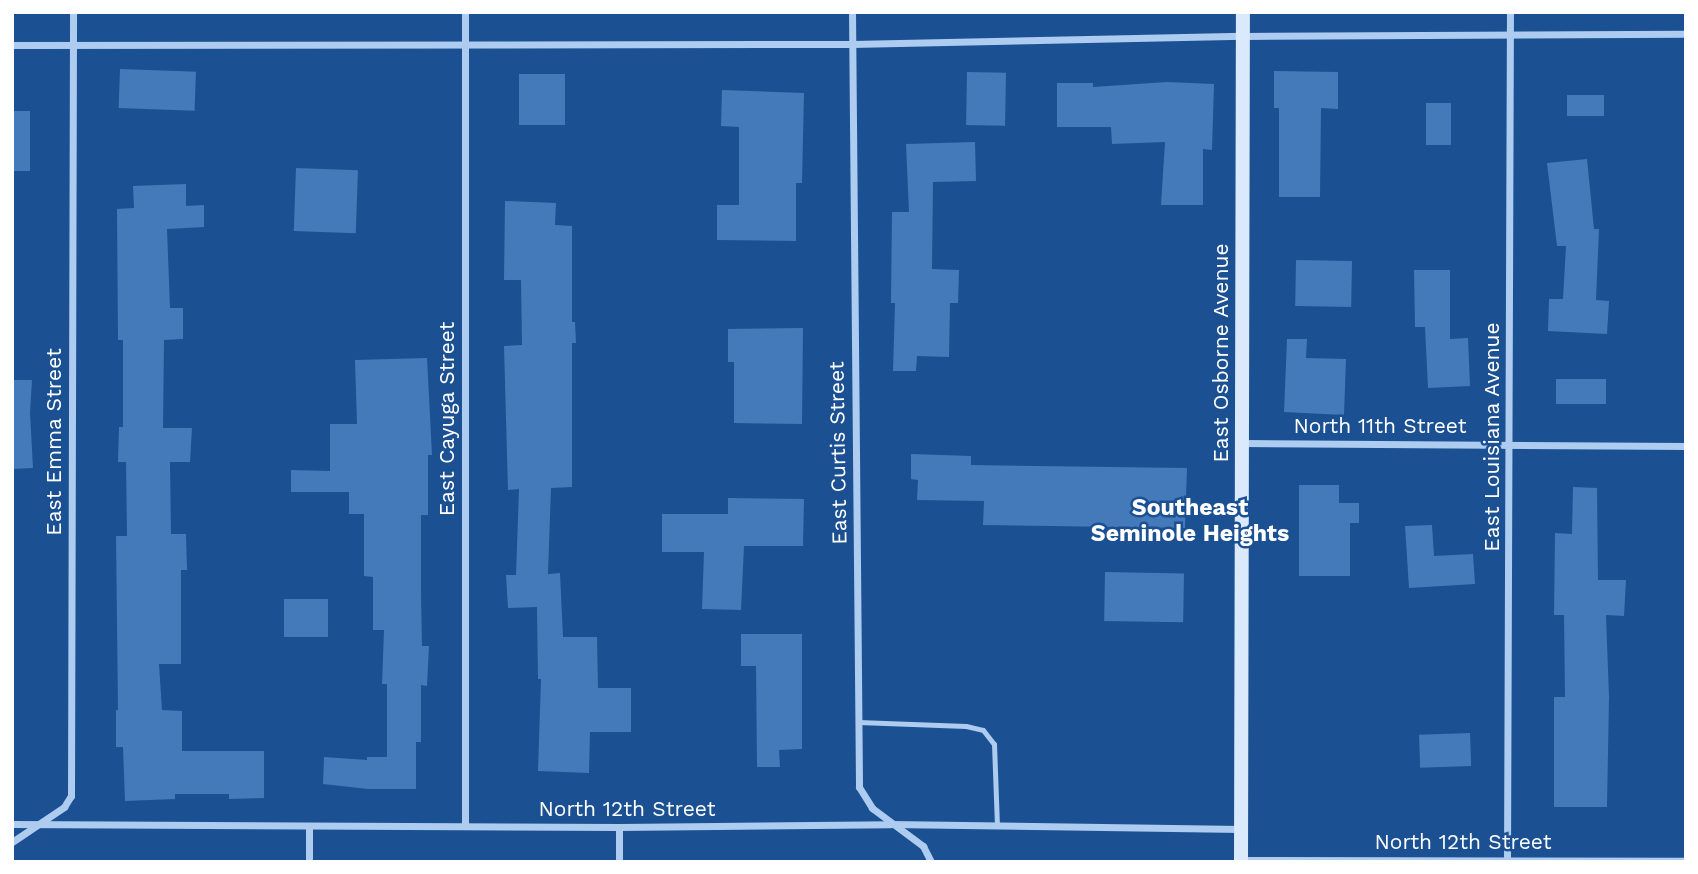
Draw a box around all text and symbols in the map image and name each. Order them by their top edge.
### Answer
street label: East Osborne Avenue [1208,243,1234,463]
street label: East Cayuga Street [434,321,460,517]
street label: East Louisiana Avenue [1479,322,1505,552]
street label: East Emma Street [41,348,67,536]
street label: East Curtis Street [824,361,852,545]
street label: North 11th Street [1293,413,1467,439]
district label: Southeast Seminole Heights [1091,494,1289,548]
street label: North 12th Street [538,796,716,822]
street label: North 12th Street [1374,829,1552,855]

